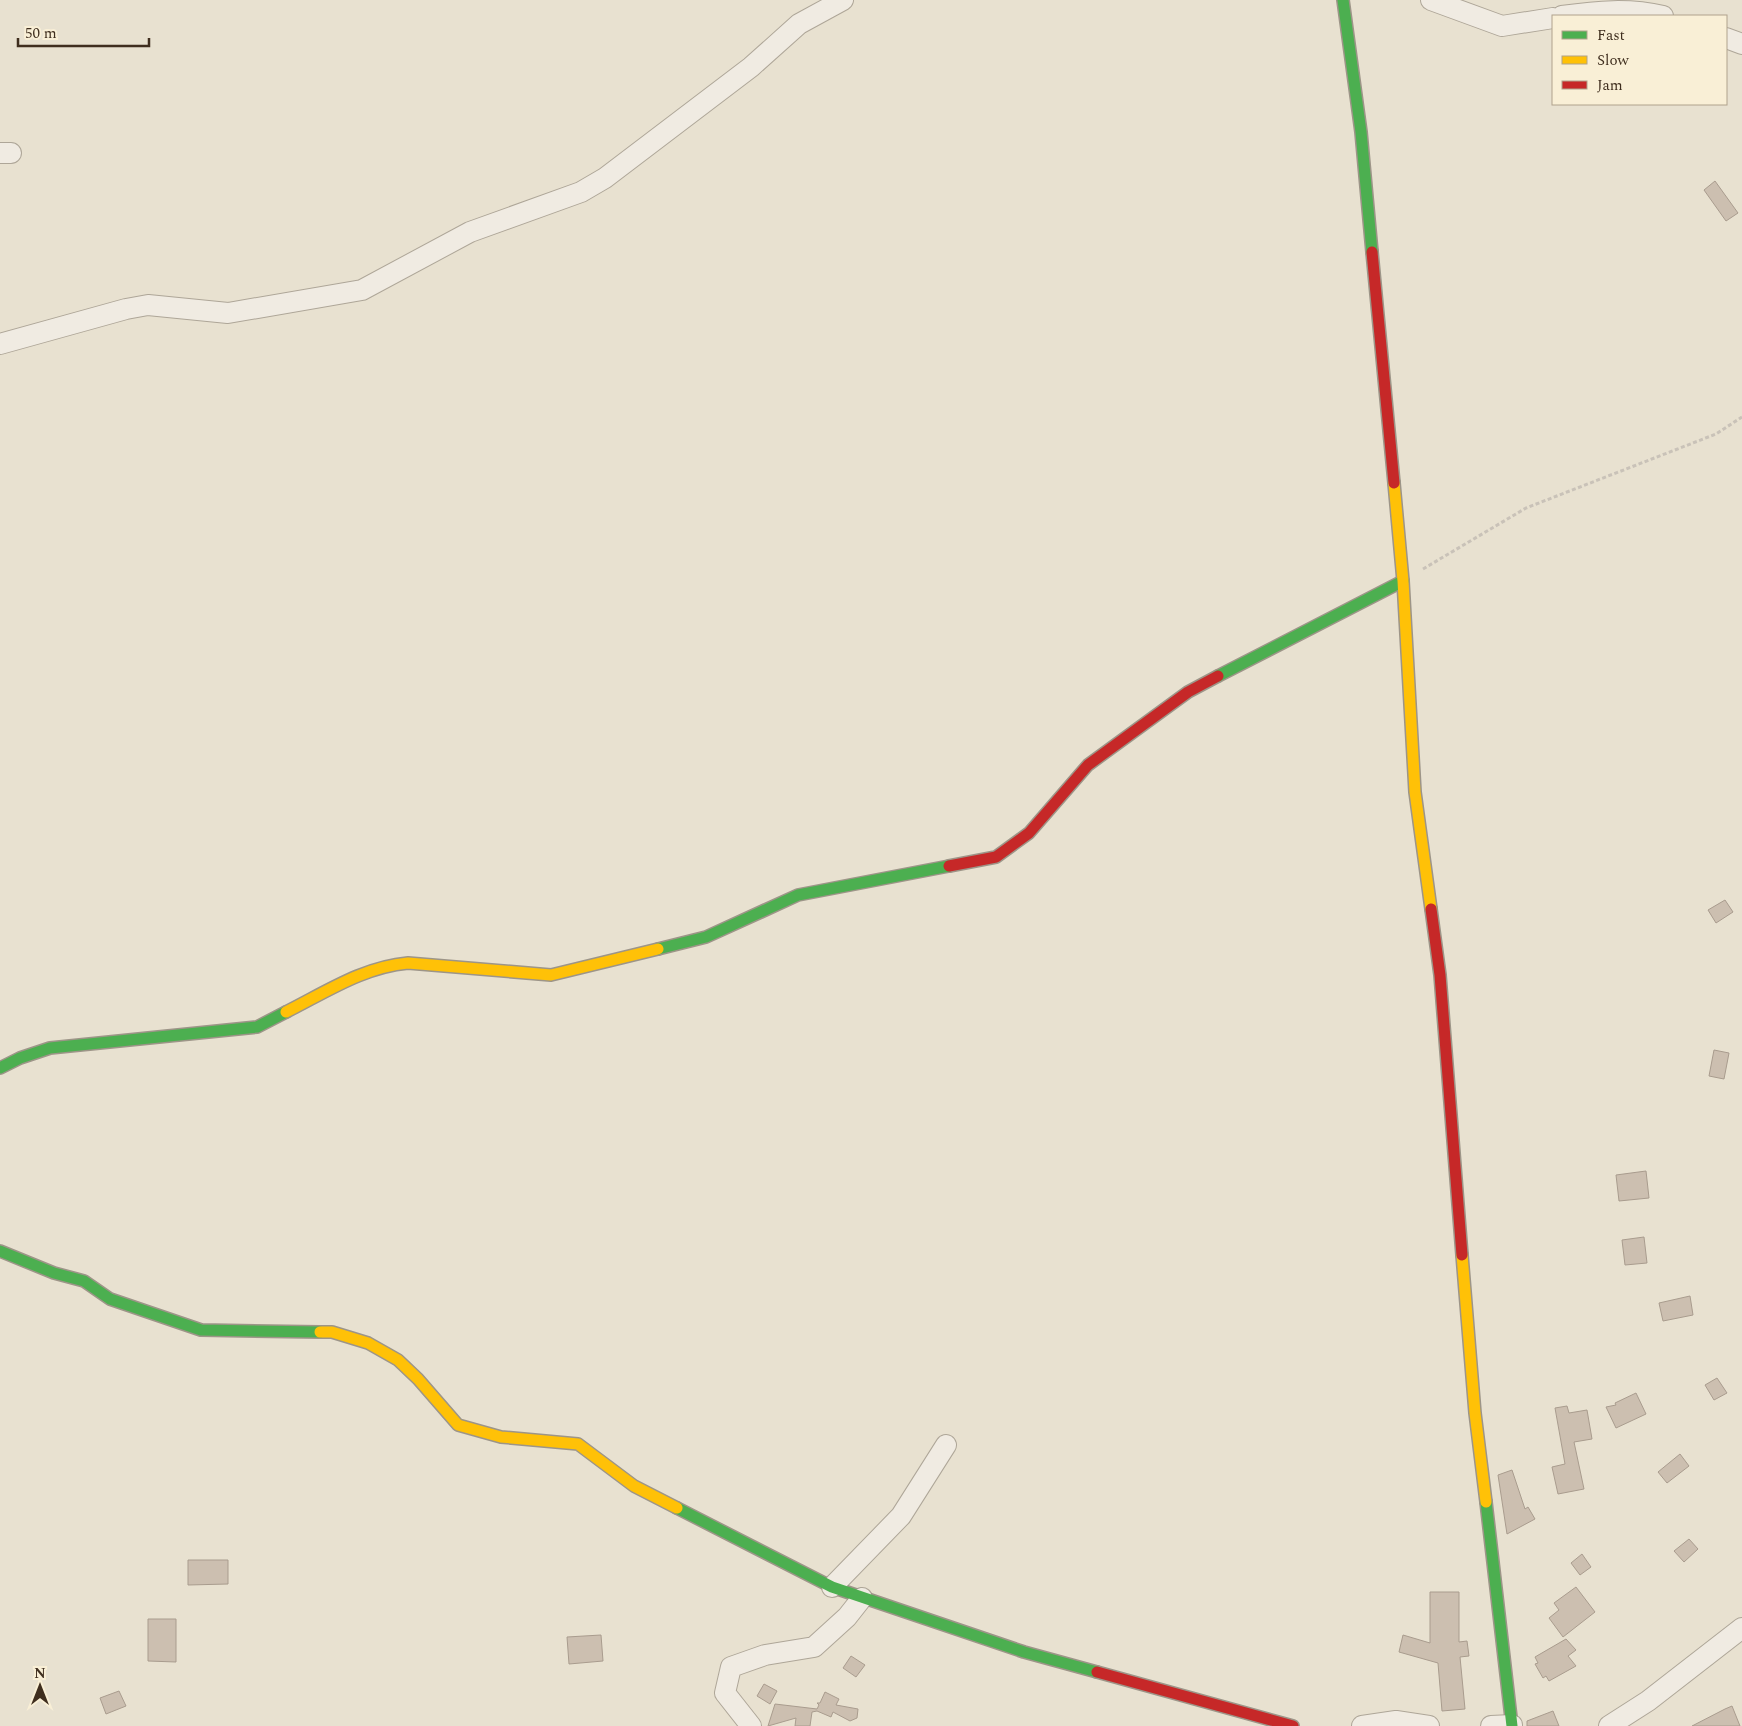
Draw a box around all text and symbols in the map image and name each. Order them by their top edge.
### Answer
scale bar [18,15,149,47]
legend [1552,15,1727,105]
text: 50 m [25,22,57,45]
text: Fast [1597,24,1625,47]
text: Slow [1597,49,1629,72]
text: Jam [1597,74,1623,97]
north arrow [15,1661,65,1711]
text: N [34,1663,46,1684]

